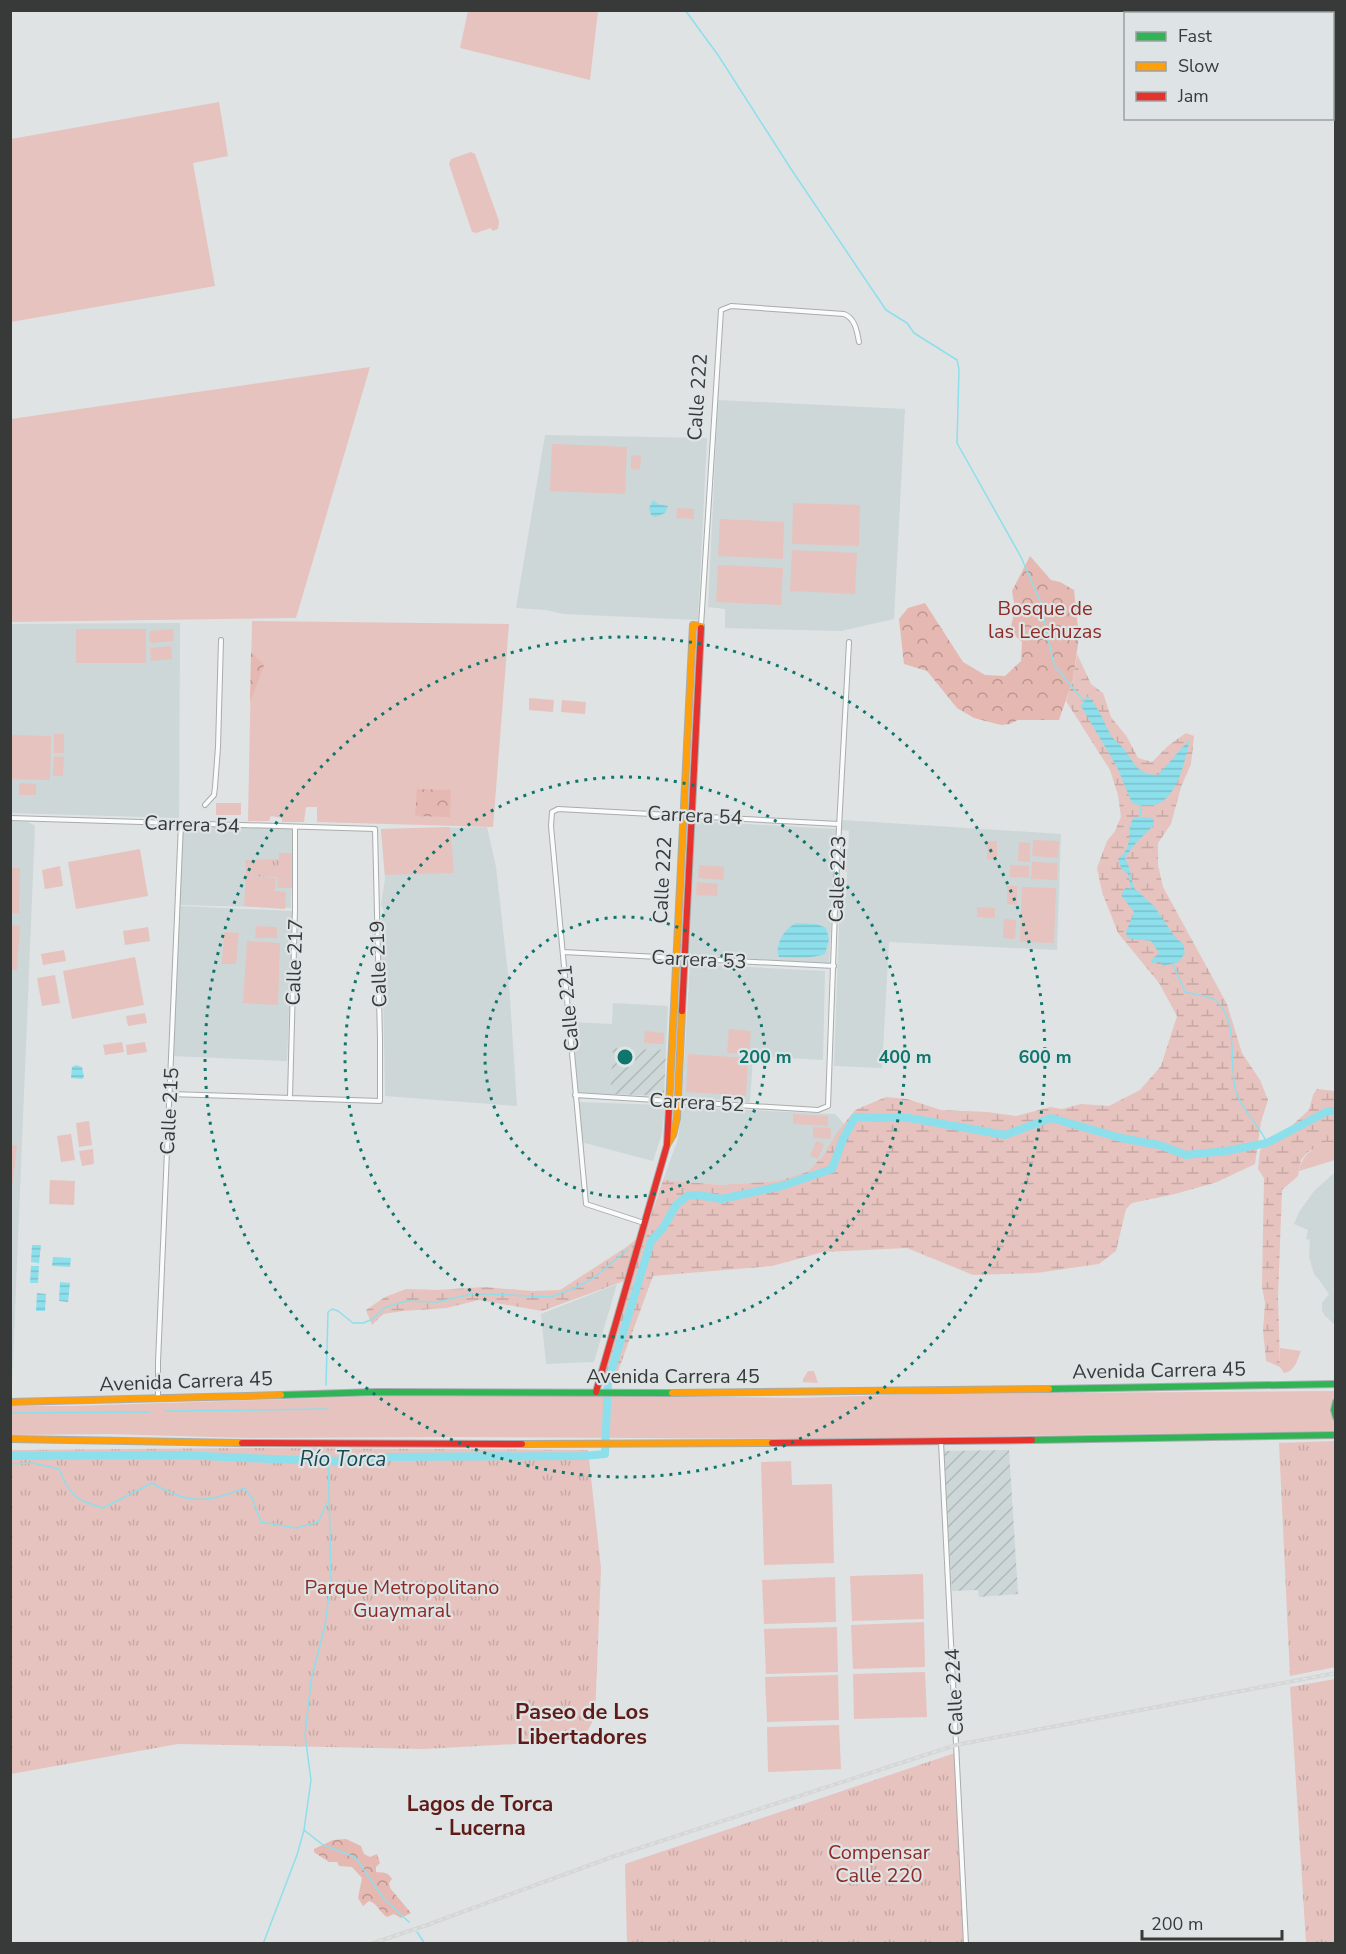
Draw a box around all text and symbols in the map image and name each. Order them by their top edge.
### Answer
legend [1124,12,1334,120]
text: Fast [1178,24,1213,48]
text: Slow [1178,54,1219,78]
text: Jam [1177,84,1209,108]
street label: Calle 222 [681,353,714,442]
park label: Bosque de las Lechuzas [988,595,1102,645]
street label: Carrera 54 [647,800,743,831]
street label: Carrera 54 [144,809,240,840]
street label: Calle 223 [822,835,853,923]
street label: Calle 222 [647,836,678,924]
street label: Calle 217 [279,918,310,1006]
street label: Calle 219 [363,920,394,1008]
street label: Carrera 53 [651,944,747,975]
street label: Calle 221 [551,963,586,1053]
text: 200 m [738,1045,792,1069]
text: 400 m [878,1045,932,1069]
text: 600 m [1018,1045,1072,1069]
centre of rings [615,1047,635,1067]
street label: Calle 215 [154,1067,185,1155]
street label: Carrera 52 [649,1087,745,1118]
street label: Avenida Carrera 45 [1072,1355,1246,1386]
street label: Avenida Carrera 45 [586,1363,760,1390]
street label: Avenida Carrera 45 [99,1365,273,1398]
water label: Río Torca [300,1445,386,1473]
park label: Parque Metropolitano Guaymaral [305,1574,499,1624]
street label: Calle 224 [939,1648,970,1736]
district label: Paseo de Los Libertadores [515,1697,649,1752]
district label: Lagos de Torca - Lucerna [407,1790,553,1842]
park label: Compensar Calle 220 [828,1839,930,1889]
scale bar [1142,1903,1282,1941]
text: 200 m [1151,1912,1203,1936]

